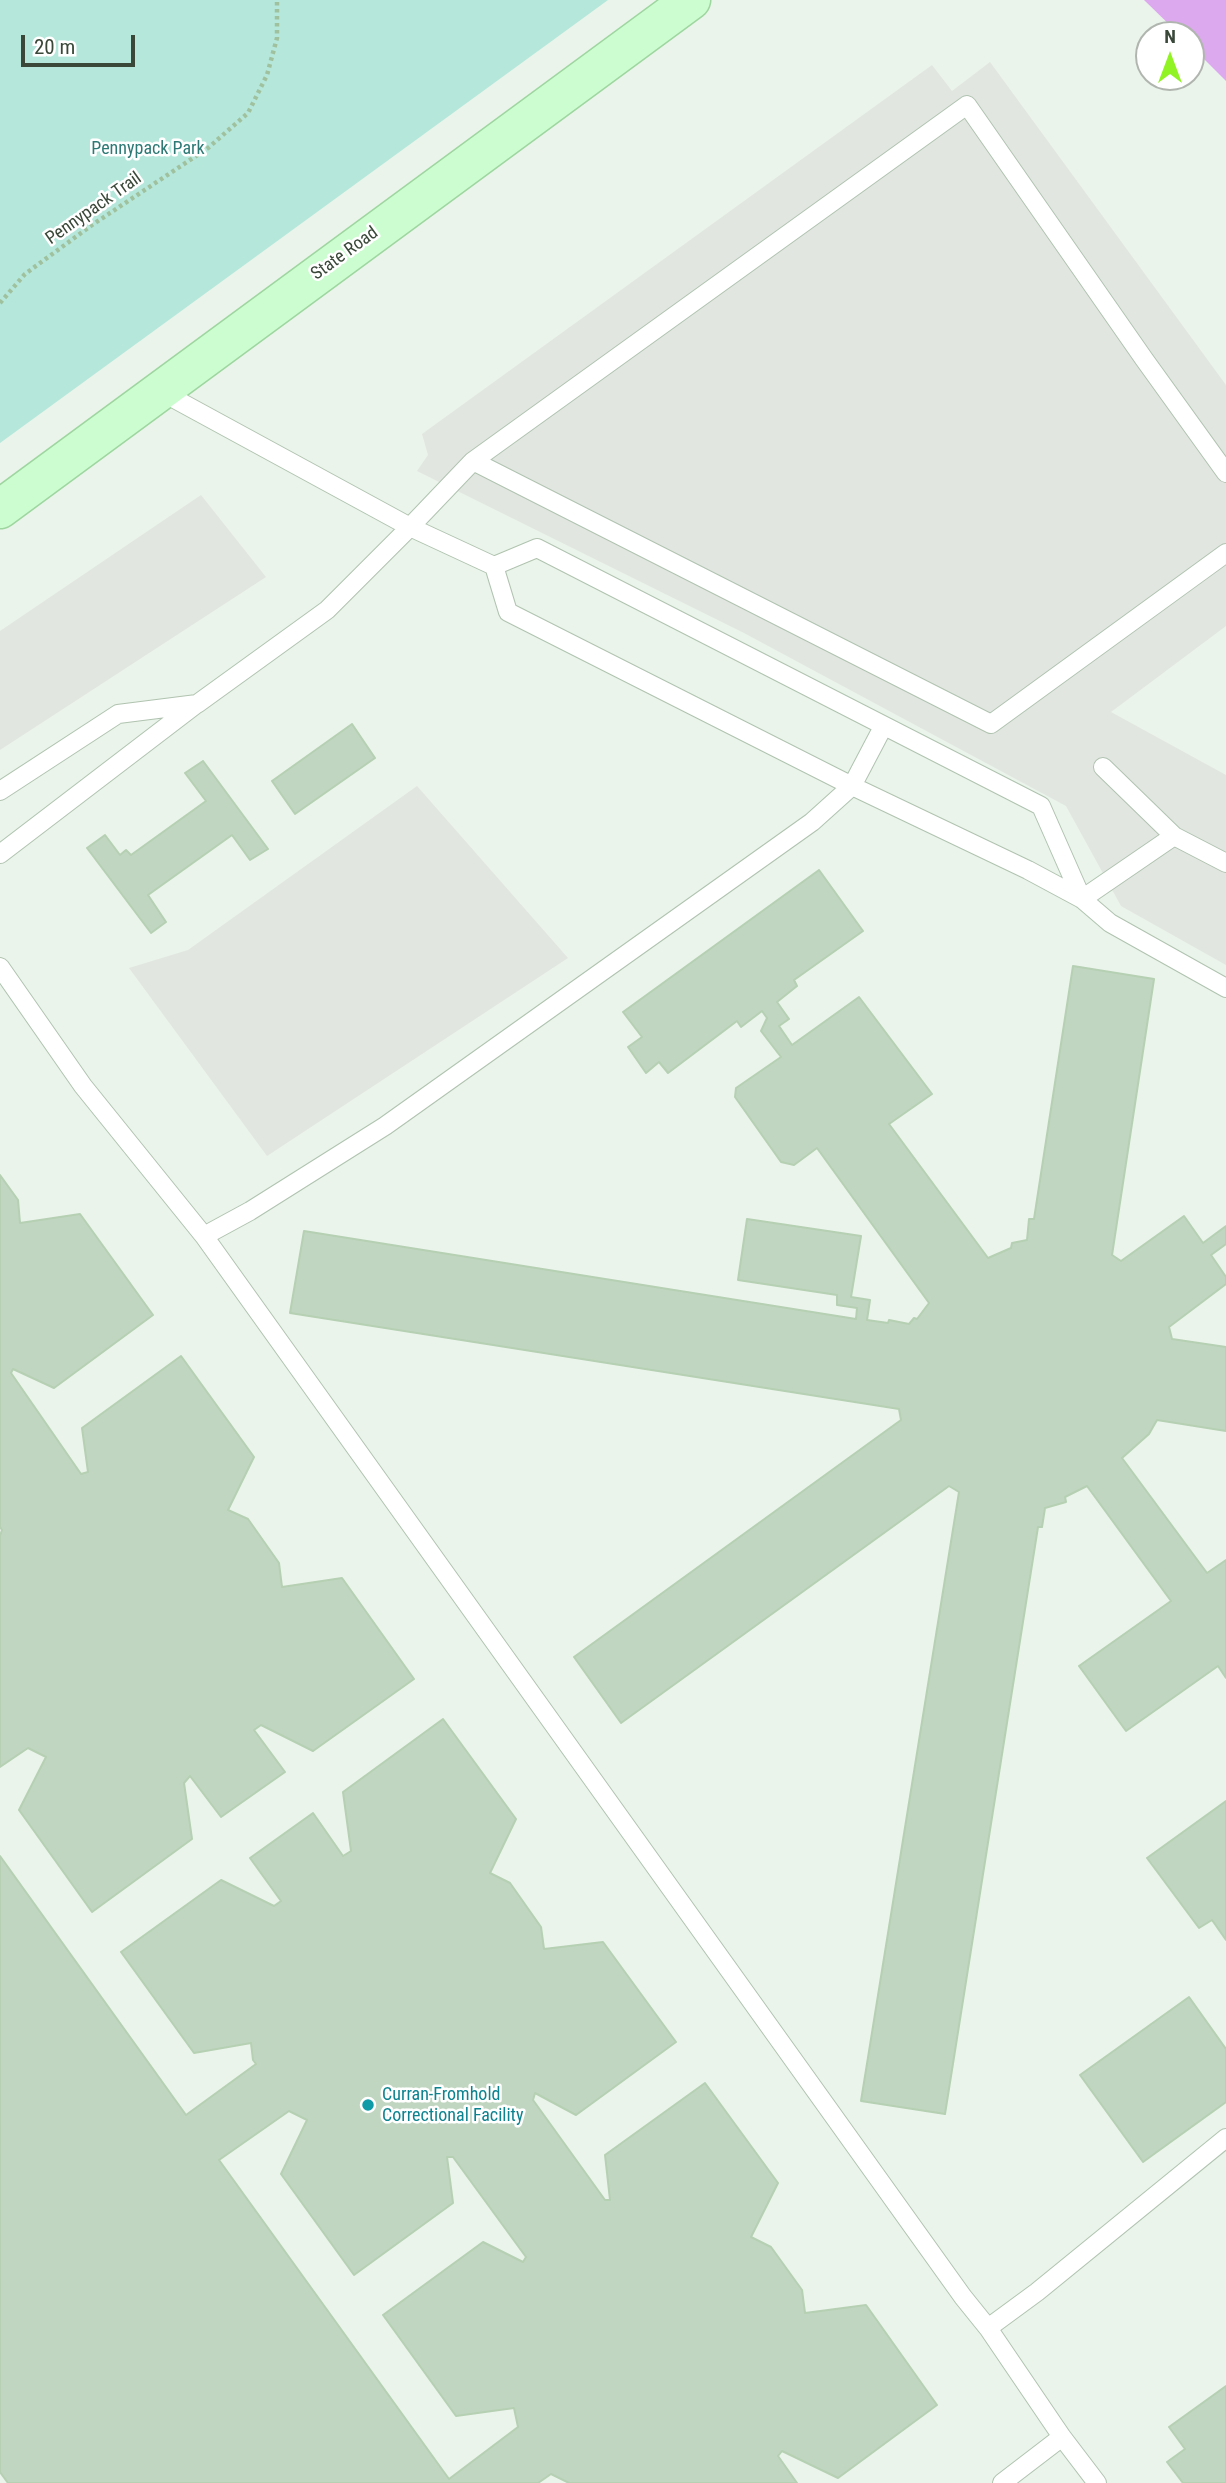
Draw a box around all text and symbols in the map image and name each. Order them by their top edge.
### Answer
scale bar [24,21,138,65]
north arrow [1135,21,1205,91]
text: N [1164,25,1176,48]
text: 20 m [34,35,75,59]
park label: Pennypack Park [91,138,205,160]
street label: Pennypack Trail [42,168,146,250]
street label: State Road [307,223,383,285]
place label: Curran-Fromhold Correctional Facility [382,2084,523,2126]
marker: Curran-Fromhold Correctional Facility [360,2097,376,2113]

